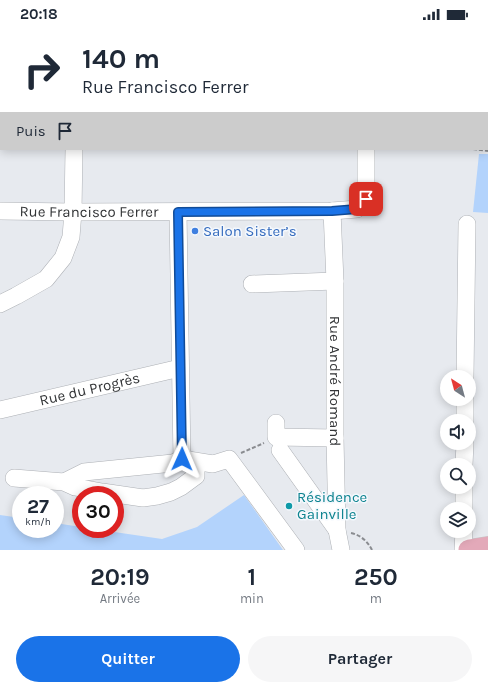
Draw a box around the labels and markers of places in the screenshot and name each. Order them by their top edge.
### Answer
pin [349,182,383,216]
place label: Salon Sister’s [203,222,297,240]
marker: Salon Sister’s [190,226,200,236]
place label: Résidence Gainville [297,488,367,523]
marker: Résidence Gainville [284,501,294,511]

